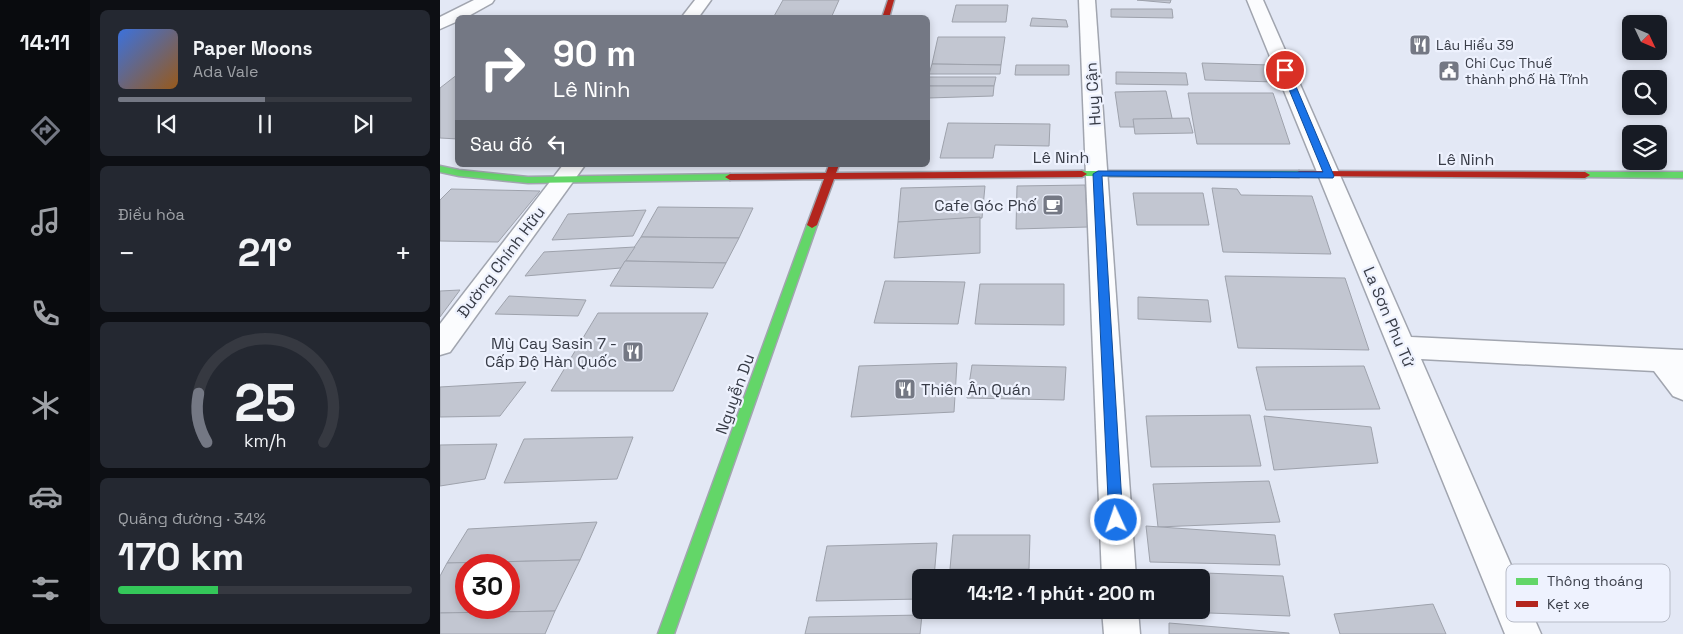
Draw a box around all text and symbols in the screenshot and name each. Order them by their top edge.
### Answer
north arrow [1622,15,1668,60]
map controls [1622,15,1667,170]
text: 14:11 [20,28,70,56]
text: 90 m [553,32,636,76]
restaurant icon: Lâu Hiểu 39 [1408,33,1432,57]
icon: right [470,35,535,100]
text: Paper Moons [193,36,312,61]
place label: Lâu Hiểu 39 [1436,36,1514,54]
pin [1264,49,1306,91]
place label: Chi Cục Thuế thành phố Hà Tĩnh [1465,54,1589,88]
icon: arrive [1271,56,1299,84]
public building icon: Chi Cục Thuế thành phố Hà Tĩnh [1437,59,1461,83]
text: Ada Vale [193,61,258,82]
street label: Huy Cận [1080,62,1106,126]
button: search [1622,70,1667,115]
text: Lê Ninh [553,75,631,103]
icon: previous [153,110,181,138]
icon: pause [251,110,279,138]
icon: next [349,110,377,138]
icon: directions [28,113,63,148]
button: layers [1622,125,1667,170]
icon: left [543,130,571,158]
text: Sau đó [470,132,533,157]
street label: Lê Ninh [1033,147,1089,168]
street label: Lê Ninh [1438,149,1494,170]
cafe icon: Cafe Góc Phố [1041,193,1065,217]
place label: Cafe Góc Phố [934,195,1037,216]
street label: Đường Chính Hữu [452,202,550,322]
icon: music [28,204,63,239]
text: Điều hòa [118,204,185,225]
text: 21° [238,229,292,277]
text: − [118,235,135,271]
text: + [395,235,412,271]
street label: La Sơn Phu Tử [1358,263,1420,371]
icon: phone [28,296,63,331]
place label: Mỳ Cay Sasin 7 - Cấp Độ Hàn Quốc [485,333,617,372]
restaurant icon: Mỳ Cay Sasin 7 - Cấp Độ Hàn Quốc [621,340,645,364]
street label: Nguyễn Du [711,351,759,437]
text: 25 [234,370,296,436]
restaurant icon: Thiên Ân Quán [893,377,917,401]
place label: Thiên Ân Quán [921,379,1031,400]
icon: climate [28,388,63,423]
text: km/h [244,429,286,452]
icon: car [28,479,63,514]
position arrow [1089,493,1141,545]
text: Quãng đường · 34% [118,508,266,529]
text: 170 km [118,533,244,581]
speed limit sign: 30 [455,554,520,619]
legend [1506,564,1670,622]
icon: filters [28,571,63,606]
text: Thông thoáng [1547,572,1643,590]
text: 14:12 · 1 phút · 200 m [967,581,1155,606]
text: Kẹt xe [1547,595,1589,613]

